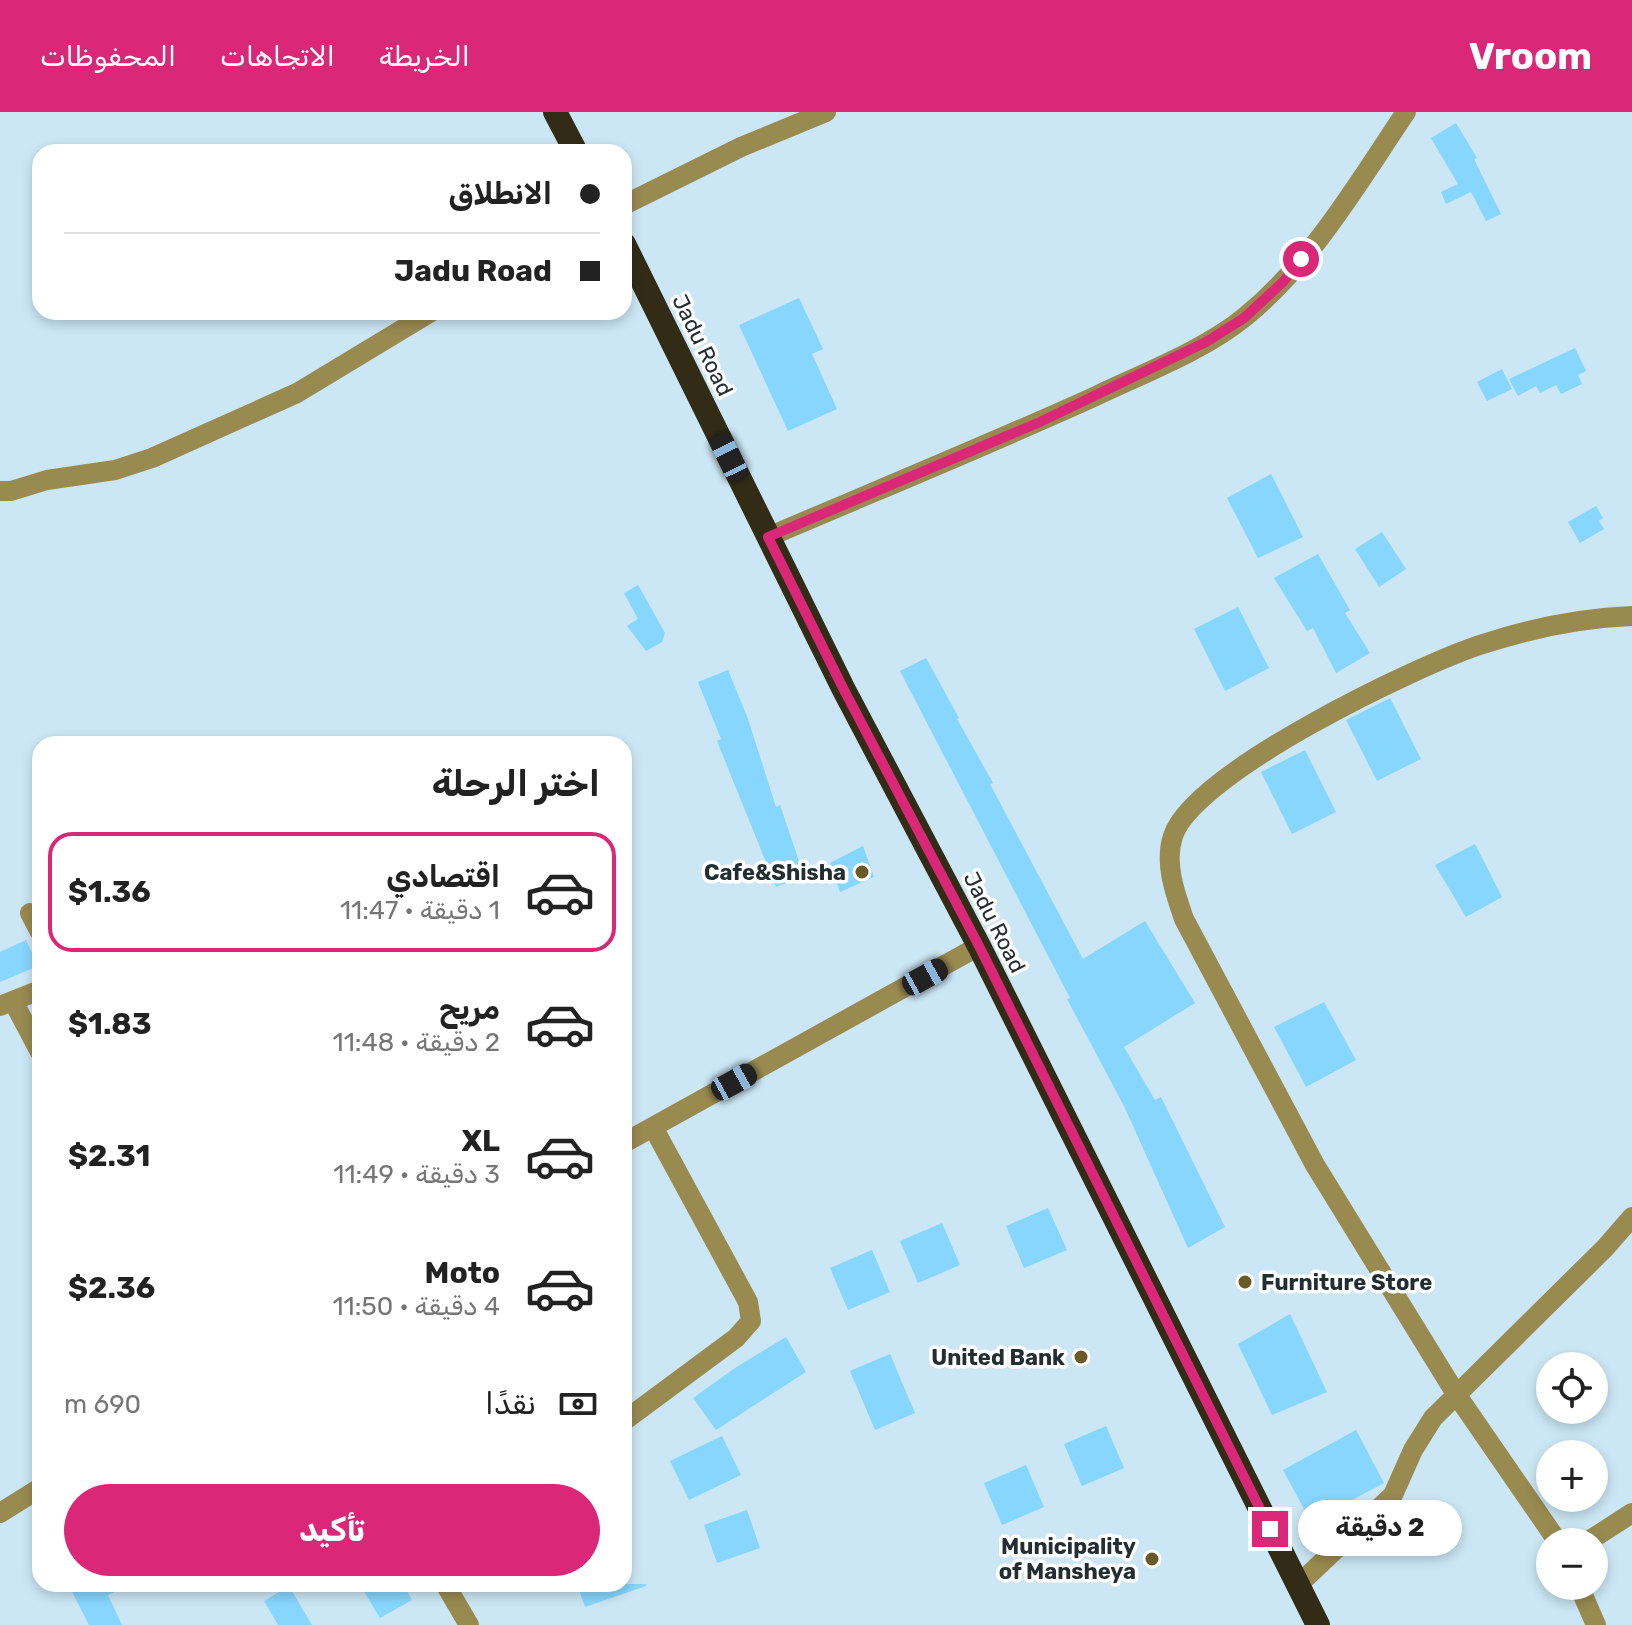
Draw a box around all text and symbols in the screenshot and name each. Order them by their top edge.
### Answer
text: Vroom [1469,33,1592,79]
text: المحفوظات [40,40,176,73]
text: الاتجاهات [220,40,335,73]
text: الخريطة [379,40,470,73]
text: الانطلاق [448,176,552,212]
route start [1283,241,1319,277]
text: Jadu Road [394,253,552,289]
street label: Jadu Road [666,290,739,401]
car [708,430,750,484]
text: اختر الرحلة [432,762,600,805]
icon: car [524,856,596,928]
text: اقتصادي [386,859,500,895]
place label: Cafe&Shisha [704,859,846,886]
marker: Cafe&Shisha [853,863,871,881]
street label: Jadu Road [958,867,1032,977]
text: $1.36 [68,874,151,910]
text: 1 دقيقة · 11:47 [340,895,500,926]
car [898,955,952,999]
icon: car [524,988,596,1060]
text: مريح [439,991,500,1027]
text: $1.83 [68,1006,151,1042]
text: 2 دقيقة · 11:48 [333,1027,500,1058]
car [707,1060,761,1104]
icon: car [524,1120,596,1192]
text: XL [461,1123,500,1159]
text: $2.31 [68,1138,150,1174]
text: 3 دقيقة · 11:49 [333,1159,500,1190]
icon: car [524,1252,596,1324]
text: Moto [425,1255,500,1291]
place label: Furniture Store [1261,1269,1432,1296]
text: $2.36 [68,1270,155,1306]
marker: Furniture Store [1236,1273,1254,1291]
text: 4 دقيقة · 11:50 [332,1291,500,1322]
place label: United Bank [931,1344,1065,1371]
marker: United Bank [1072,1348,1090,1366]
map controls [1536,1352,1608,1600]
button: locate [1536,1352,1608,1424]
icon: cash [556,1382,600,1426]
text: نقدًا [485,1386,536,1422]
text: 690 m [64,1389,141,1420]
button: + [1536,1440,1608,1512]
button: تأكيد [64,1484,600,1576]
callout: 2 دقيقة [1298,1501,1462,1557]
route end [1252,1511,1288,1547]
text: 2 دقيقة [1335,1512,1425,1543]
button: − [1536,1528,1608,1600]
place label: Municipality of Mansheya [999,1533,1136,1585]
marker: Municipality of Mansheya [1143,1550,1161,1568]

